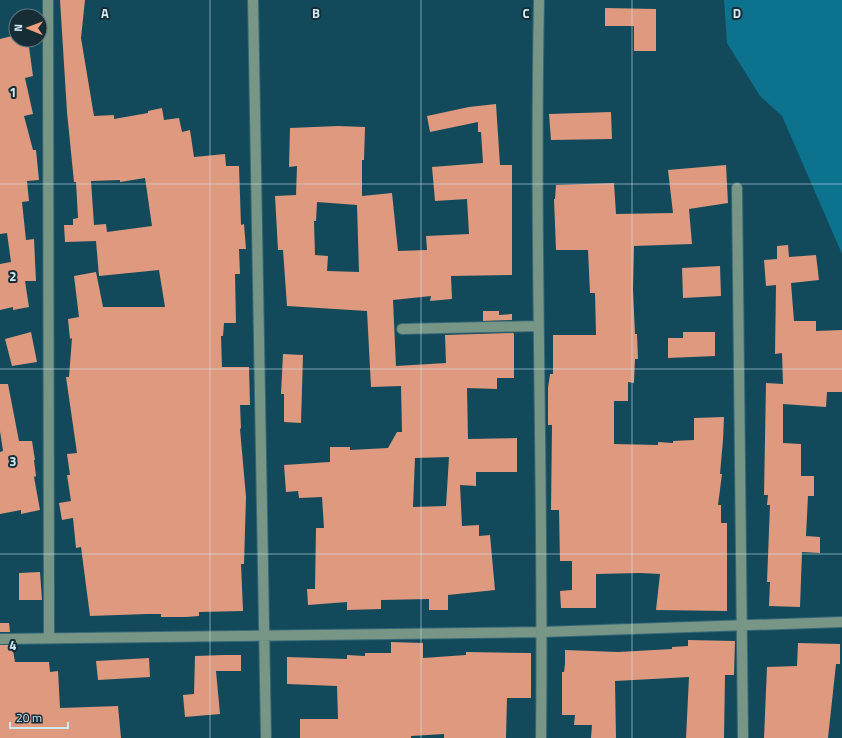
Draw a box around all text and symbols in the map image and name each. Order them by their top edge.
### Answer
text: A [101,3,109,23]
text: B [312,3,320,23]
text: C [522,3,530,23]
text: D [733,3,741,23]
north arrow [8,8,48,48]
text: N [10,24,26,32]
text: 1 [9,82,17,102]
text: 2 [9,266,17,286]
text: 3 [9,451,17,471]
text: 4 [9,635,17,655]
scale bar [10,704,68,730]
text: 20 m [16,708,42,727]

